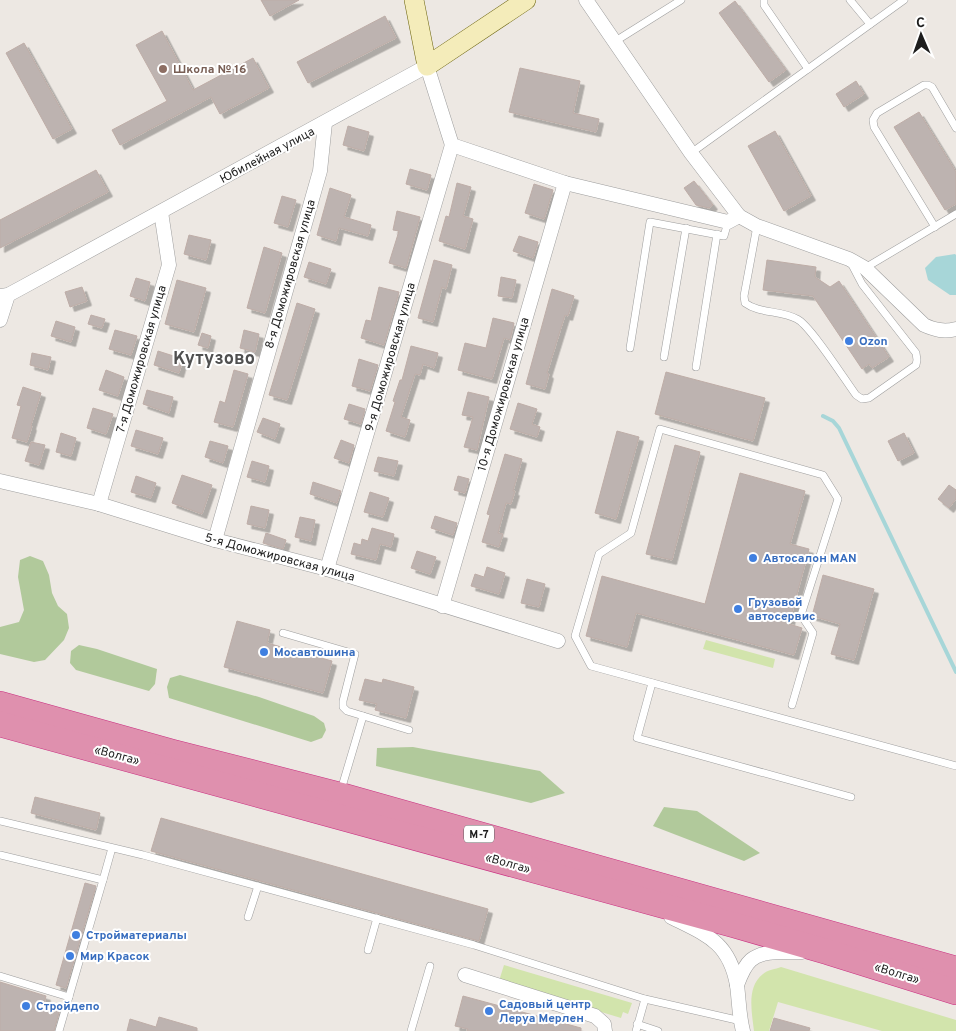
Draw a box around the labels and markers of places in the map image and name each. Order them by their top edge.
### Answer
place label: Школа № 16 [173,62,246,78]
marker: Школа № 16 [157,63,169,75]
place label: Ozon [859,334,888,350]
marker: Ozon [843,335,855,347]
place label: Автосалон MAN [763,551,857,567]
marker: Автосалон MAN [747,552,759,564]
place label: Грузовой автосервис [748,595,816,625]
marker: Грузовой автосервис [732,603,744,615]
place label: Мосавтошина [274,645,355,661]
marker: Мосавтошина [258,646,270,658]
place label: Стройматериалы [86,928,187,944]
marker: Стройматериалы [70,929,82,941]
place label: Мир Красок [80,949,150,965]
marker: Мир Красок [64,950,76,962]
place label: Садовый центр Леруа Мерлен [499,997,591,1027]
place label: Стройдепо [36,999,100,1015]
marker: Стройдепо [20,1000,32,1012]
marker: Садовый центр Леруа Мерлен [483,1005,495,1017]

